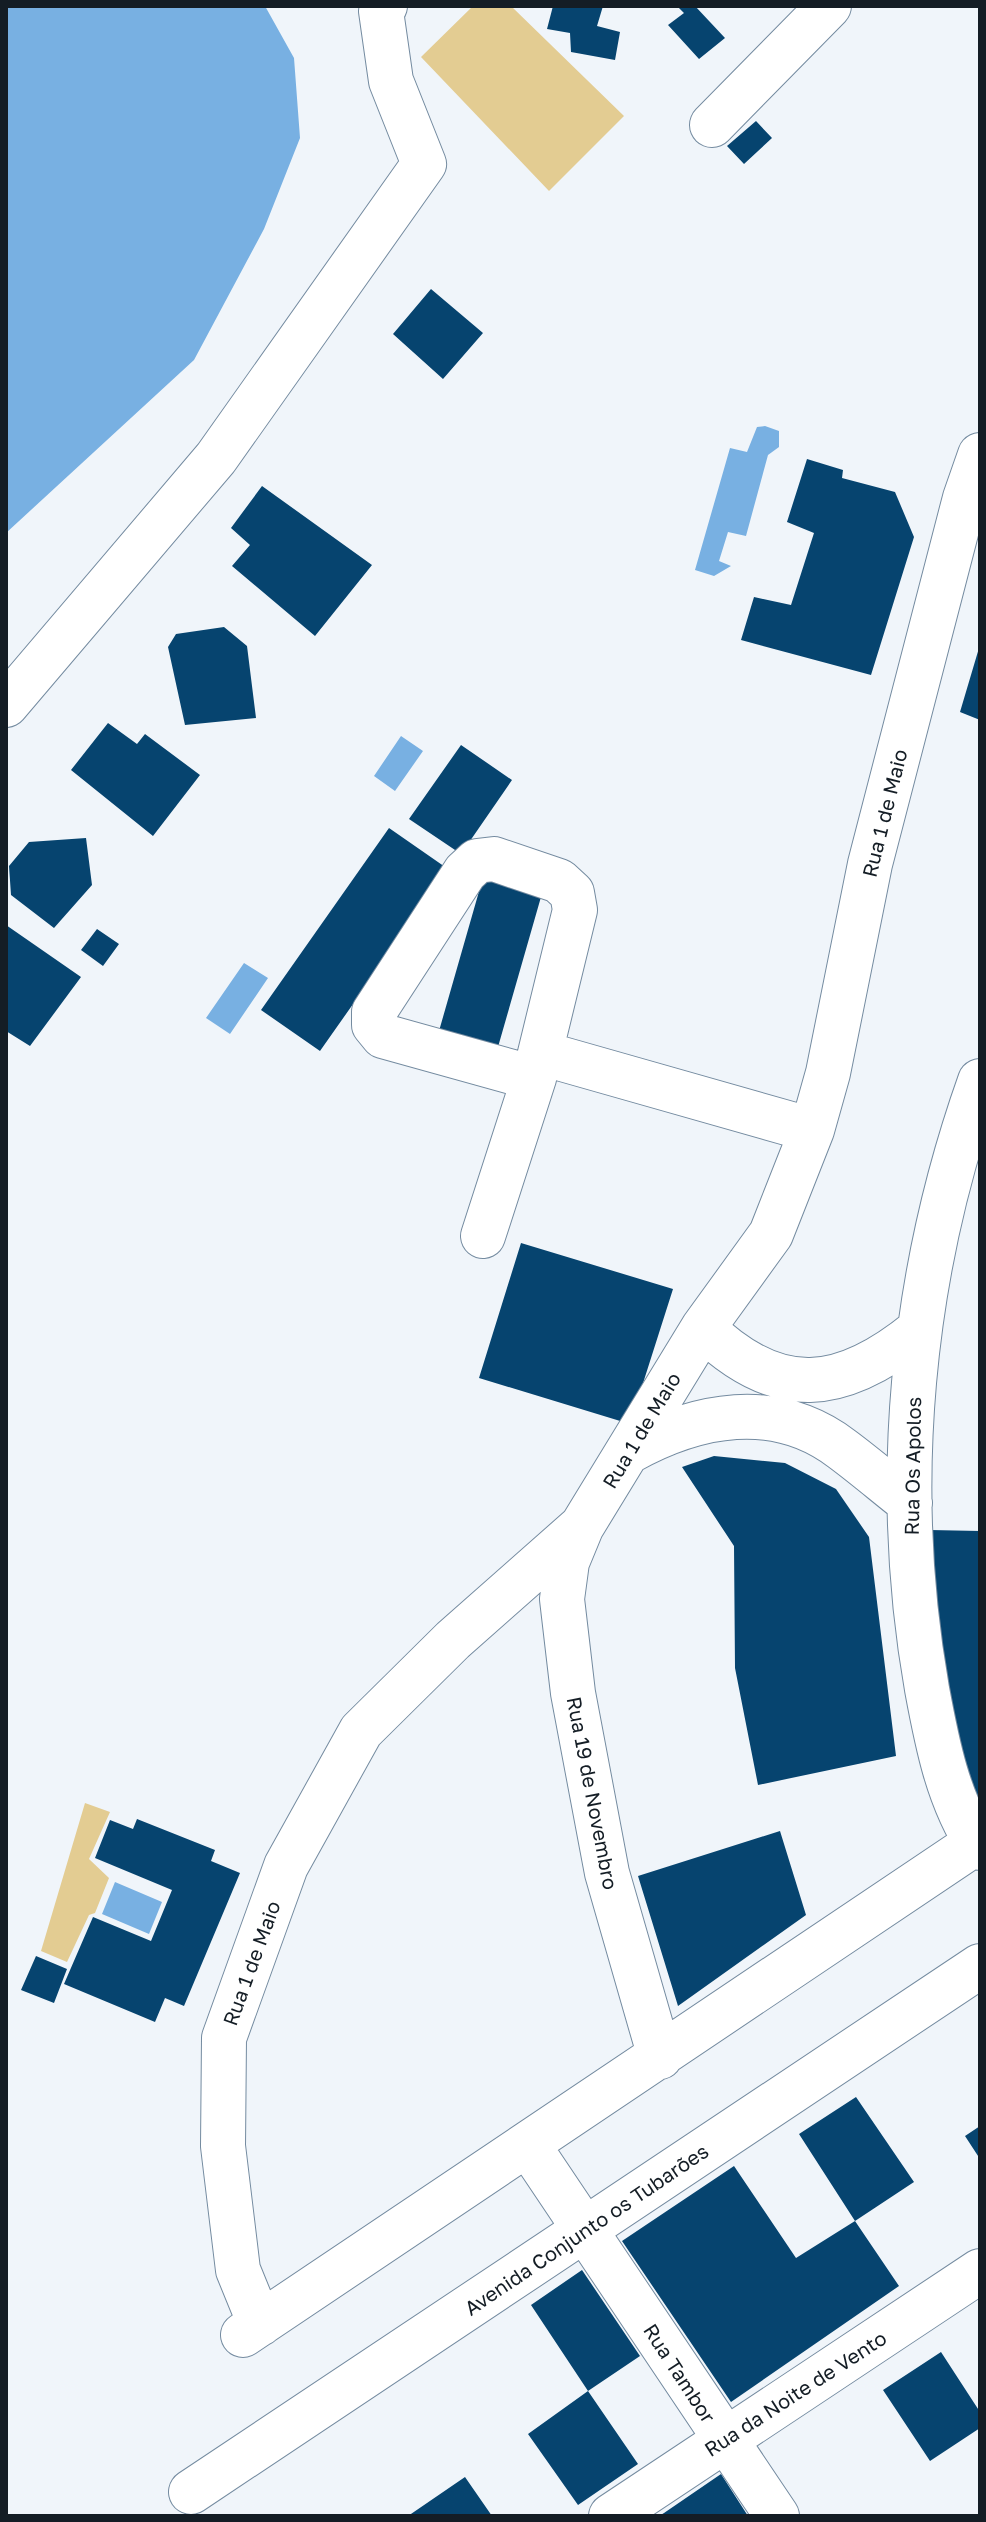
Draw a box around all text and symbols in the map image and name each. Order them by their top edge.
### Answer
street label: Rua 1 de Maio [857,747,911,879]
street label: Rua 1 de Maio [597,1368,685,1492]
street label: Rua Os Apolos [899,1397,925,1535]
street label: Rua 19 de Novembro [563,1694,623,1892]
street label: Rua 1 de Maio [217,1897,285,2029]
street label: Avenida Conjunto os Tubarões [459,2138,713,2320]
street label: Rua Tambor [639,2319,721,2427]
street label: Rua da Noite de Vento [699,2325,891,2461]

